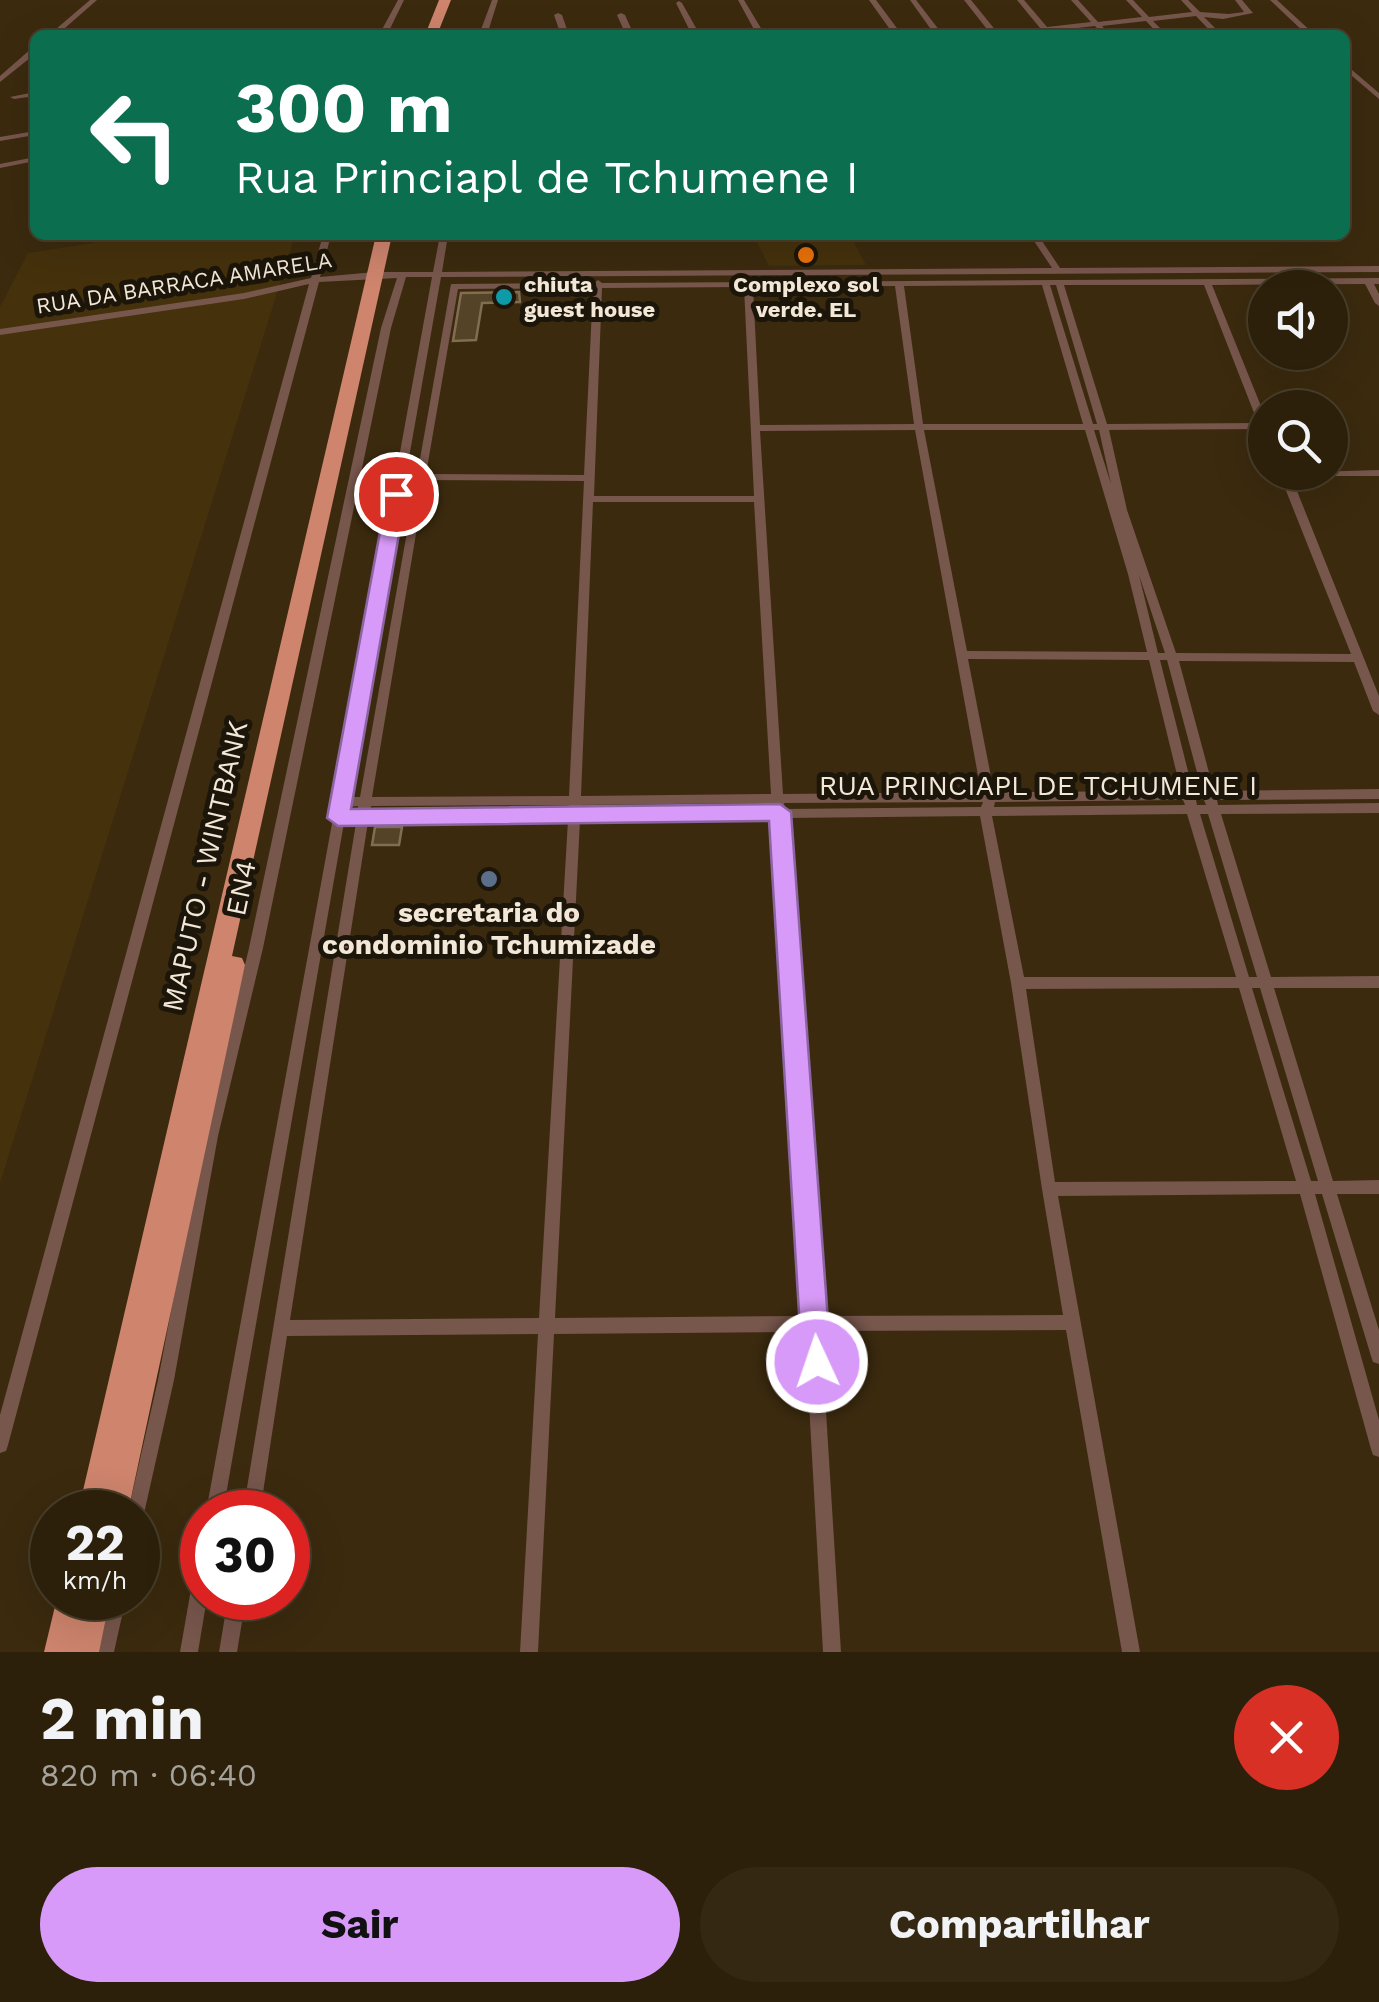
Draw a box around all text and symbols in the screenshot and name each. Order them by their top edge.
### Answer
text: 300 m [235,67,453,149]
icon: left [70,70,200,200]
text: Rua Princiapl de Tchumene I [235,151,859,204]
marker: Complexo sol verde. EL [795,244,817,266]
street label: RUA DA BARRACA AMARELA [34,247,334,319]
map controls [1248,270,1348,490]
button: sound [1248,270,1348,370]
place label: chiuta guest house [524,272,655,322]
place label: Complexo sol verde. EL [733,272,880,322]
marker: chiuta guest house [493,286,515,308]
button: search [1248,390,1348,490]
pin [354,452,439,537]
icon: arrive [369,467,424,522]
street label: MAPUTO - WINTBANK [155,717,255,1015]
street label: RUA PRINCIAPL DE TCHUMENE I [819,769,1257,802]
street label: EN4 [219,857,263,919]
marker: secretaria do condominio Tchumizade [478,868,500,890]
place label: secretaria do condominio Tchumizade [322,896,656,961]
position arrow [765,1310,869,1414]
speed limit sign: 30 [180,1490,310,1620]
text: 22 [65,1513,125,1572]
text: km/h [63,1566,127,1595]
text: 2 min [40,1683,204,1754]
button: close [1234,1685,1339,1790]
text: 820 m · 06:40 [40,1756,257,1794]
button: Sair [40,1867,680,1982]
button: Compartilhar [700,1867,1339,1982]

